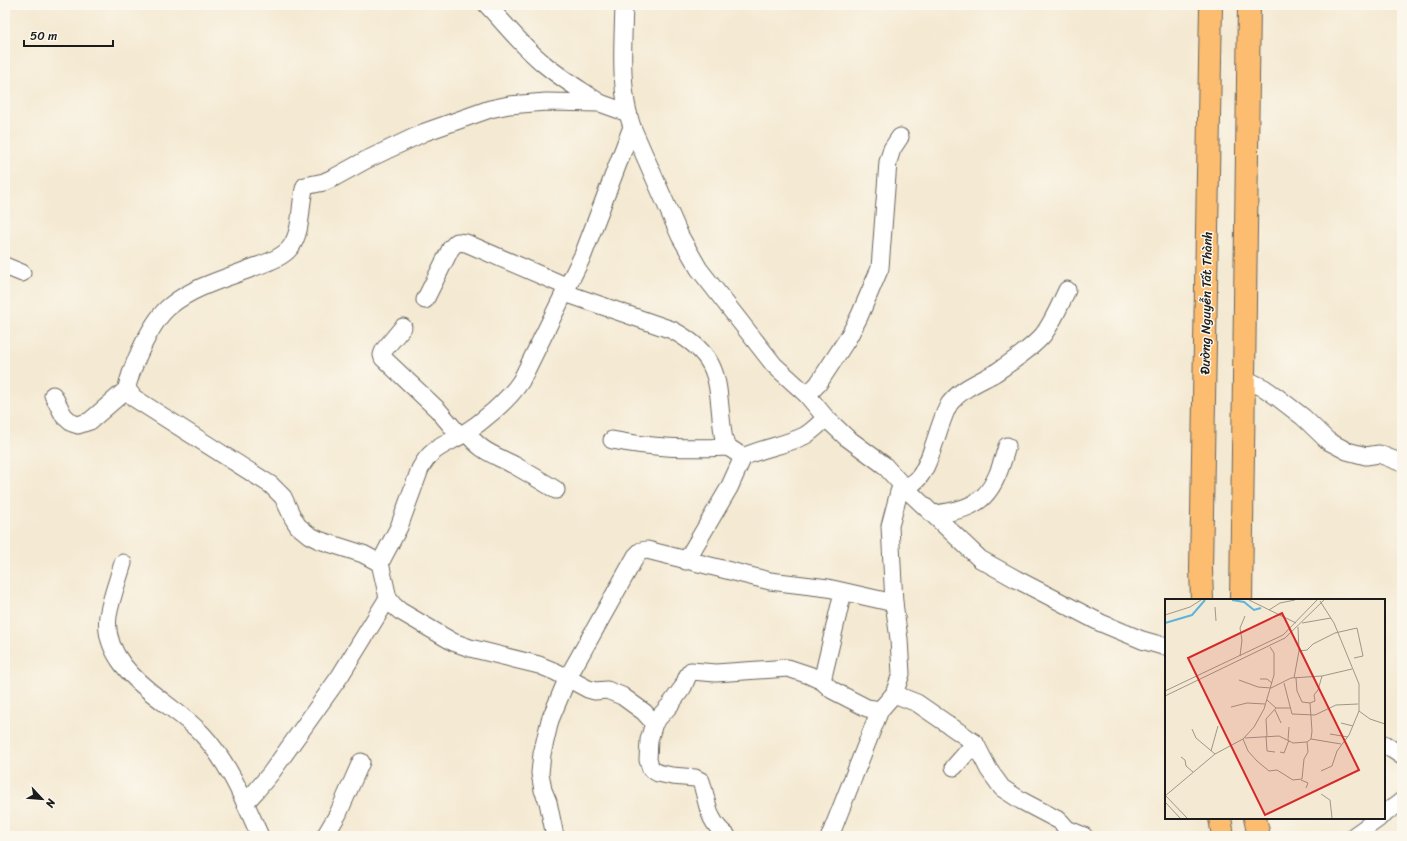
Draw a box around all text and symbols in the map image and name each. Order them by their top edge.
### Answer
scale bar [24,22,113,48]
text: 50 m [30,25,57,47]
street label: Đường Nguyễn Tất Thành [1193,231,1219,375]
inset map [1165,599,1385,819]
north arrow [22,779,62,819]
text: N [40,795,61,811]

